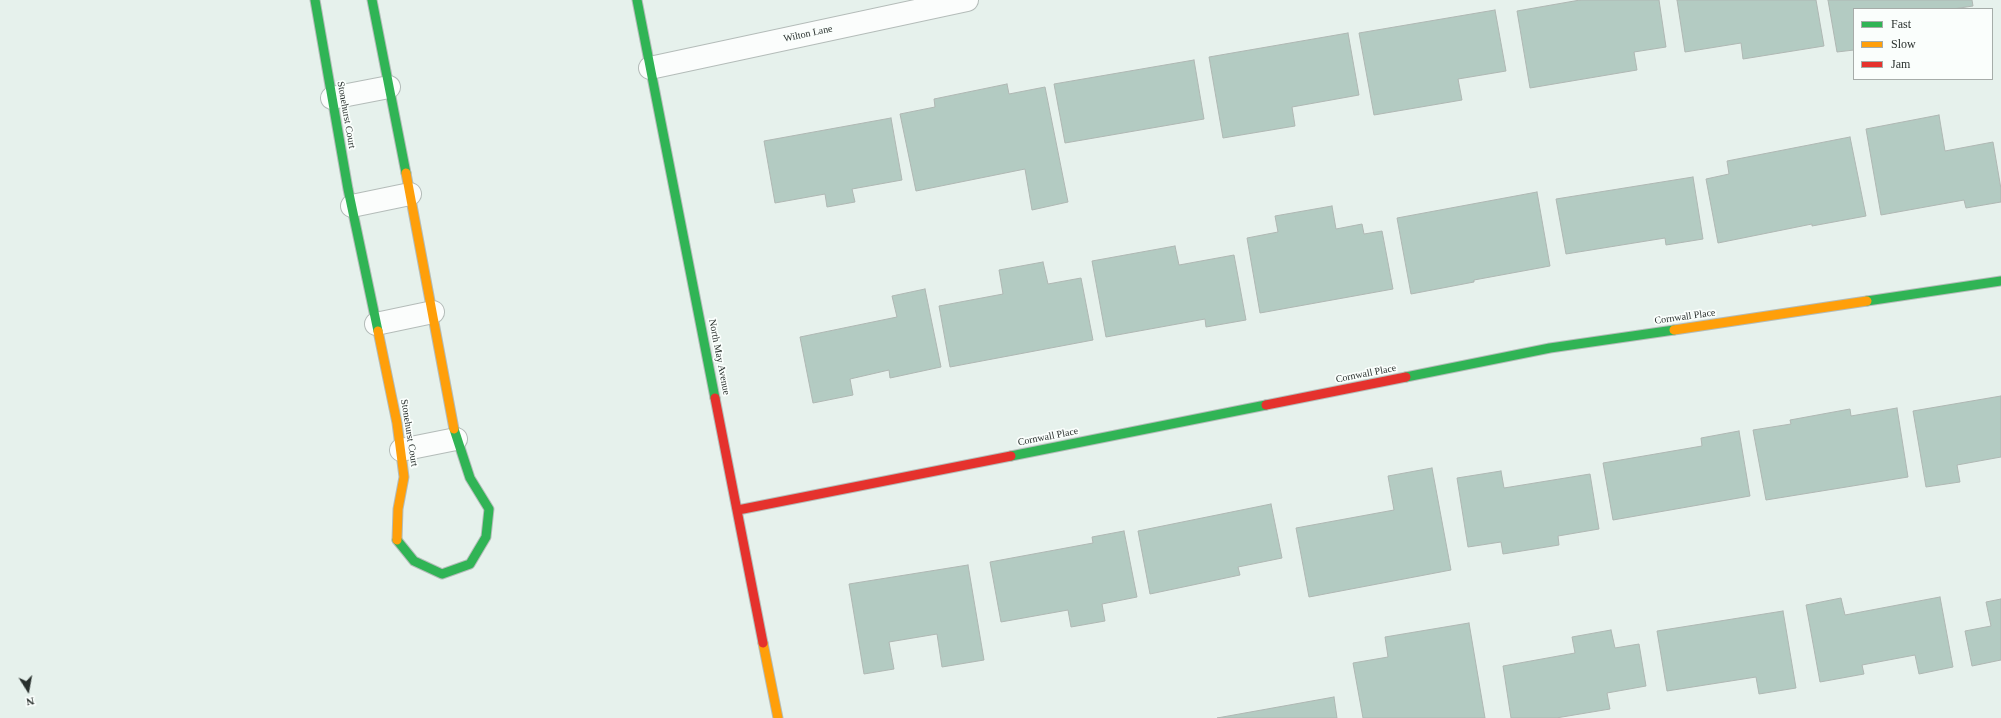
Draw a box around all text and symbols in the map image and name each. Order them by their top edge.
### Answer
legend [1853,8,1993,80]
text: Fast [1891,17,1911,31]
street label: Wilton Lane [782,23,834,45]
text: Slow [1891,37,1916,51]
text: Jam [1891,57,1910,71]
street label: Stonehurst Court [334,80,358,150]
street label: Cornwall Place [1654,307,1716,327]
street label: North May Avenue [706,318,732,396]
street label: Cornwall Place [1335,362,1397,386]
street label: Stonehurst Court [398,398,420,468]
street label: Cornwall Place [1017,425,1079,449]
north arrow [8,670,48,710]
text: N [25,695,35,708]

